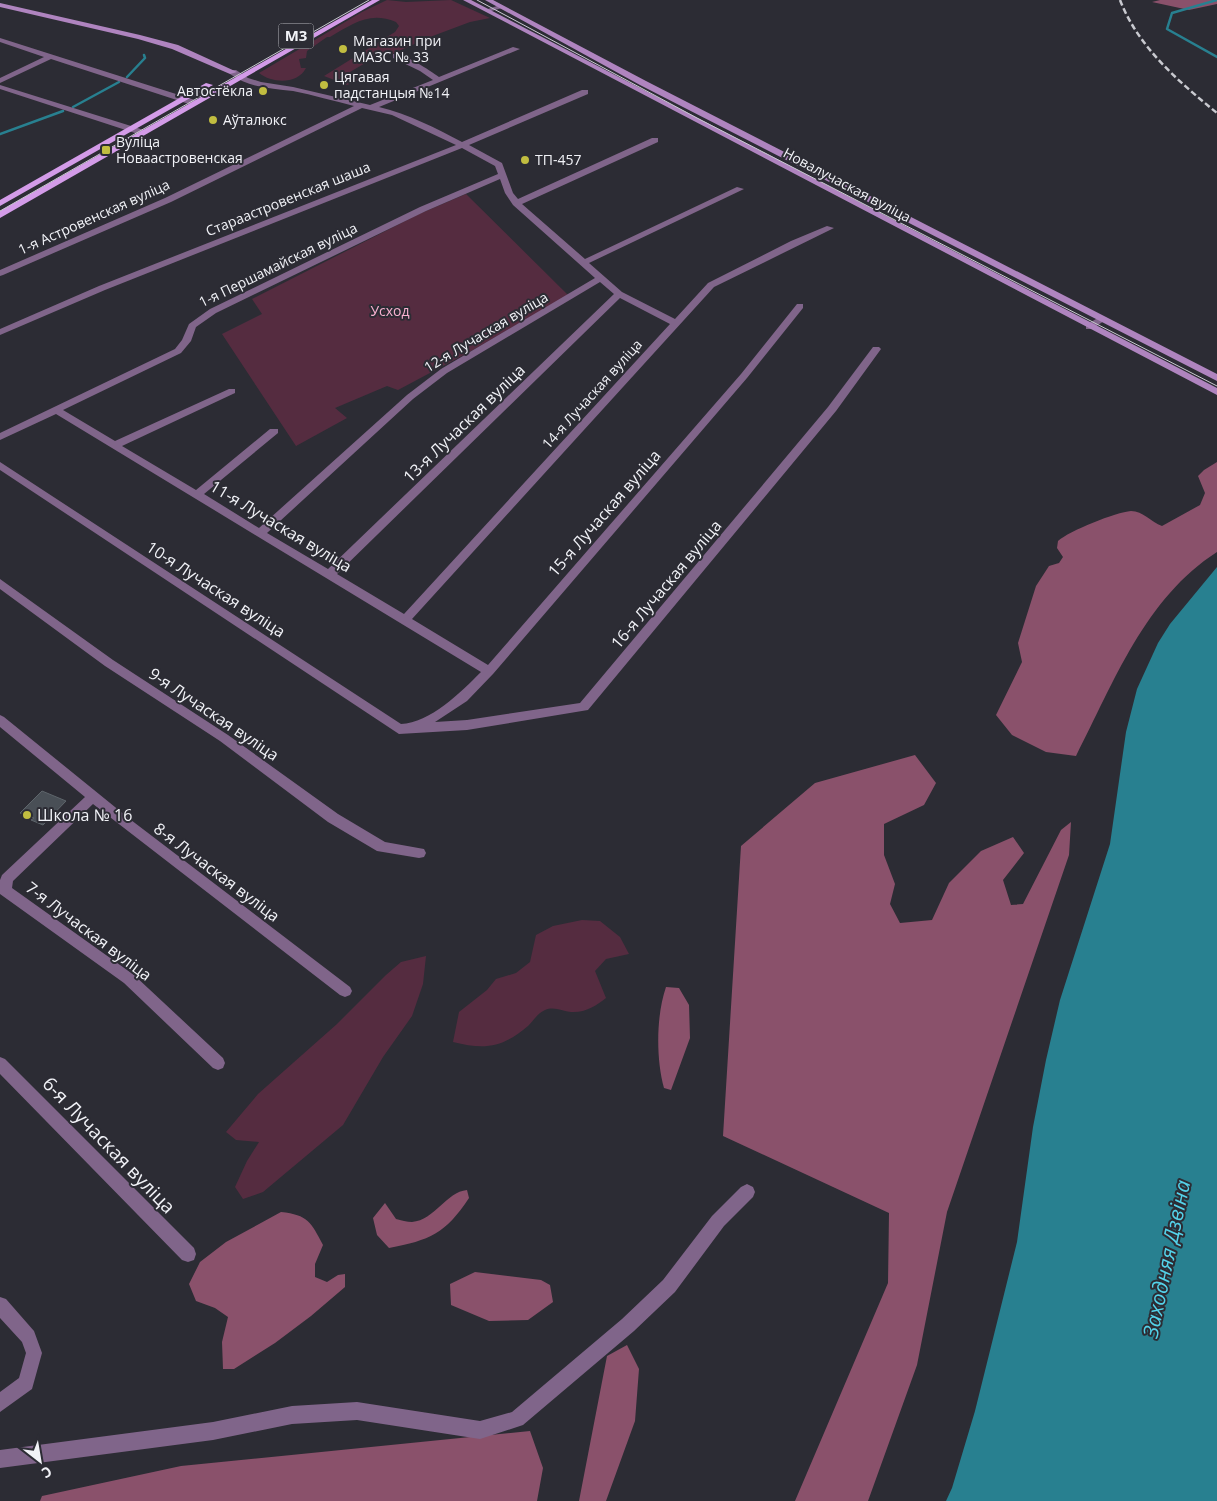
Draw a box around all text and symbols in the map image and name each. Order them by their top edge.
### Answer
road number: М3 [278,24,314,48]
place label: Магазин при МАЗС № 33 [353,31,442,66]
marker: Магазин при МАЗС № 33 [337,43,349,55]
place label: Цягавая падстанцыя №14 [334,67,450,102]
marker: Цягавая падстанцыя №14 [318,79,330,91]
place label: Автостёкла [177,81,253,100]
marker: Автостёкла [257,85,269,97]
place label: Аўталюкс [223,110,287,129]
marker: Аўталюкс [207,114,219,126]
place label: Вуліца Новаастровенская [116,132,243,167]
street label: Новалучаская вуліца [780,143,914,226]
marker: Вуліца Новаастровенская [100,144,112,156]
place label: ТП-457 [535,150,581,169]
marker: ТП-457 [519,154,531,166]
street label: Стараастровенская шаша [203,157,373,240]
street label: 1-я Астровенская вуліца [15,175,173,259]
street label: 1-я Першамайская вуліца [195,218,360,311]
street label: 12-я Лучаская вуліца [420,287,551,376]
park label: Усход [370,301,410,320]
street label: 14-я Лучаская вуліца [537,335,646,453]
street label: 13-я Лучаская вуліца [398,359,530,487]
street label: 15-я Лучаская вуліца [543,445,665,581]
street label: 11-я Лучаская вуліца [206,475,356,577]
street label: 16-я Лучаская вуліца [606,515,726,653]
street label: 10-я Лучаская вуліца [142,536,290,642]
street label: 9-я Лучаская вуліца [145,662,283,766]
place label: Школа № 16 [37,804,132,826]
marker: Школа № 16 [21,809,33,821]
street label: 8-я Лучаская вуліца [150,817,284,927]
street label: 7-я Лучаская вуліца [22,876,156,986]
street label: 6-я Лучаская вуліца [37,1071,181,1219]
water label: Заходняя Дзвіна [1135,1177,1196,1341]
north arrow [15,1436,65,1486]
text: С [38,1462,56,1483]

